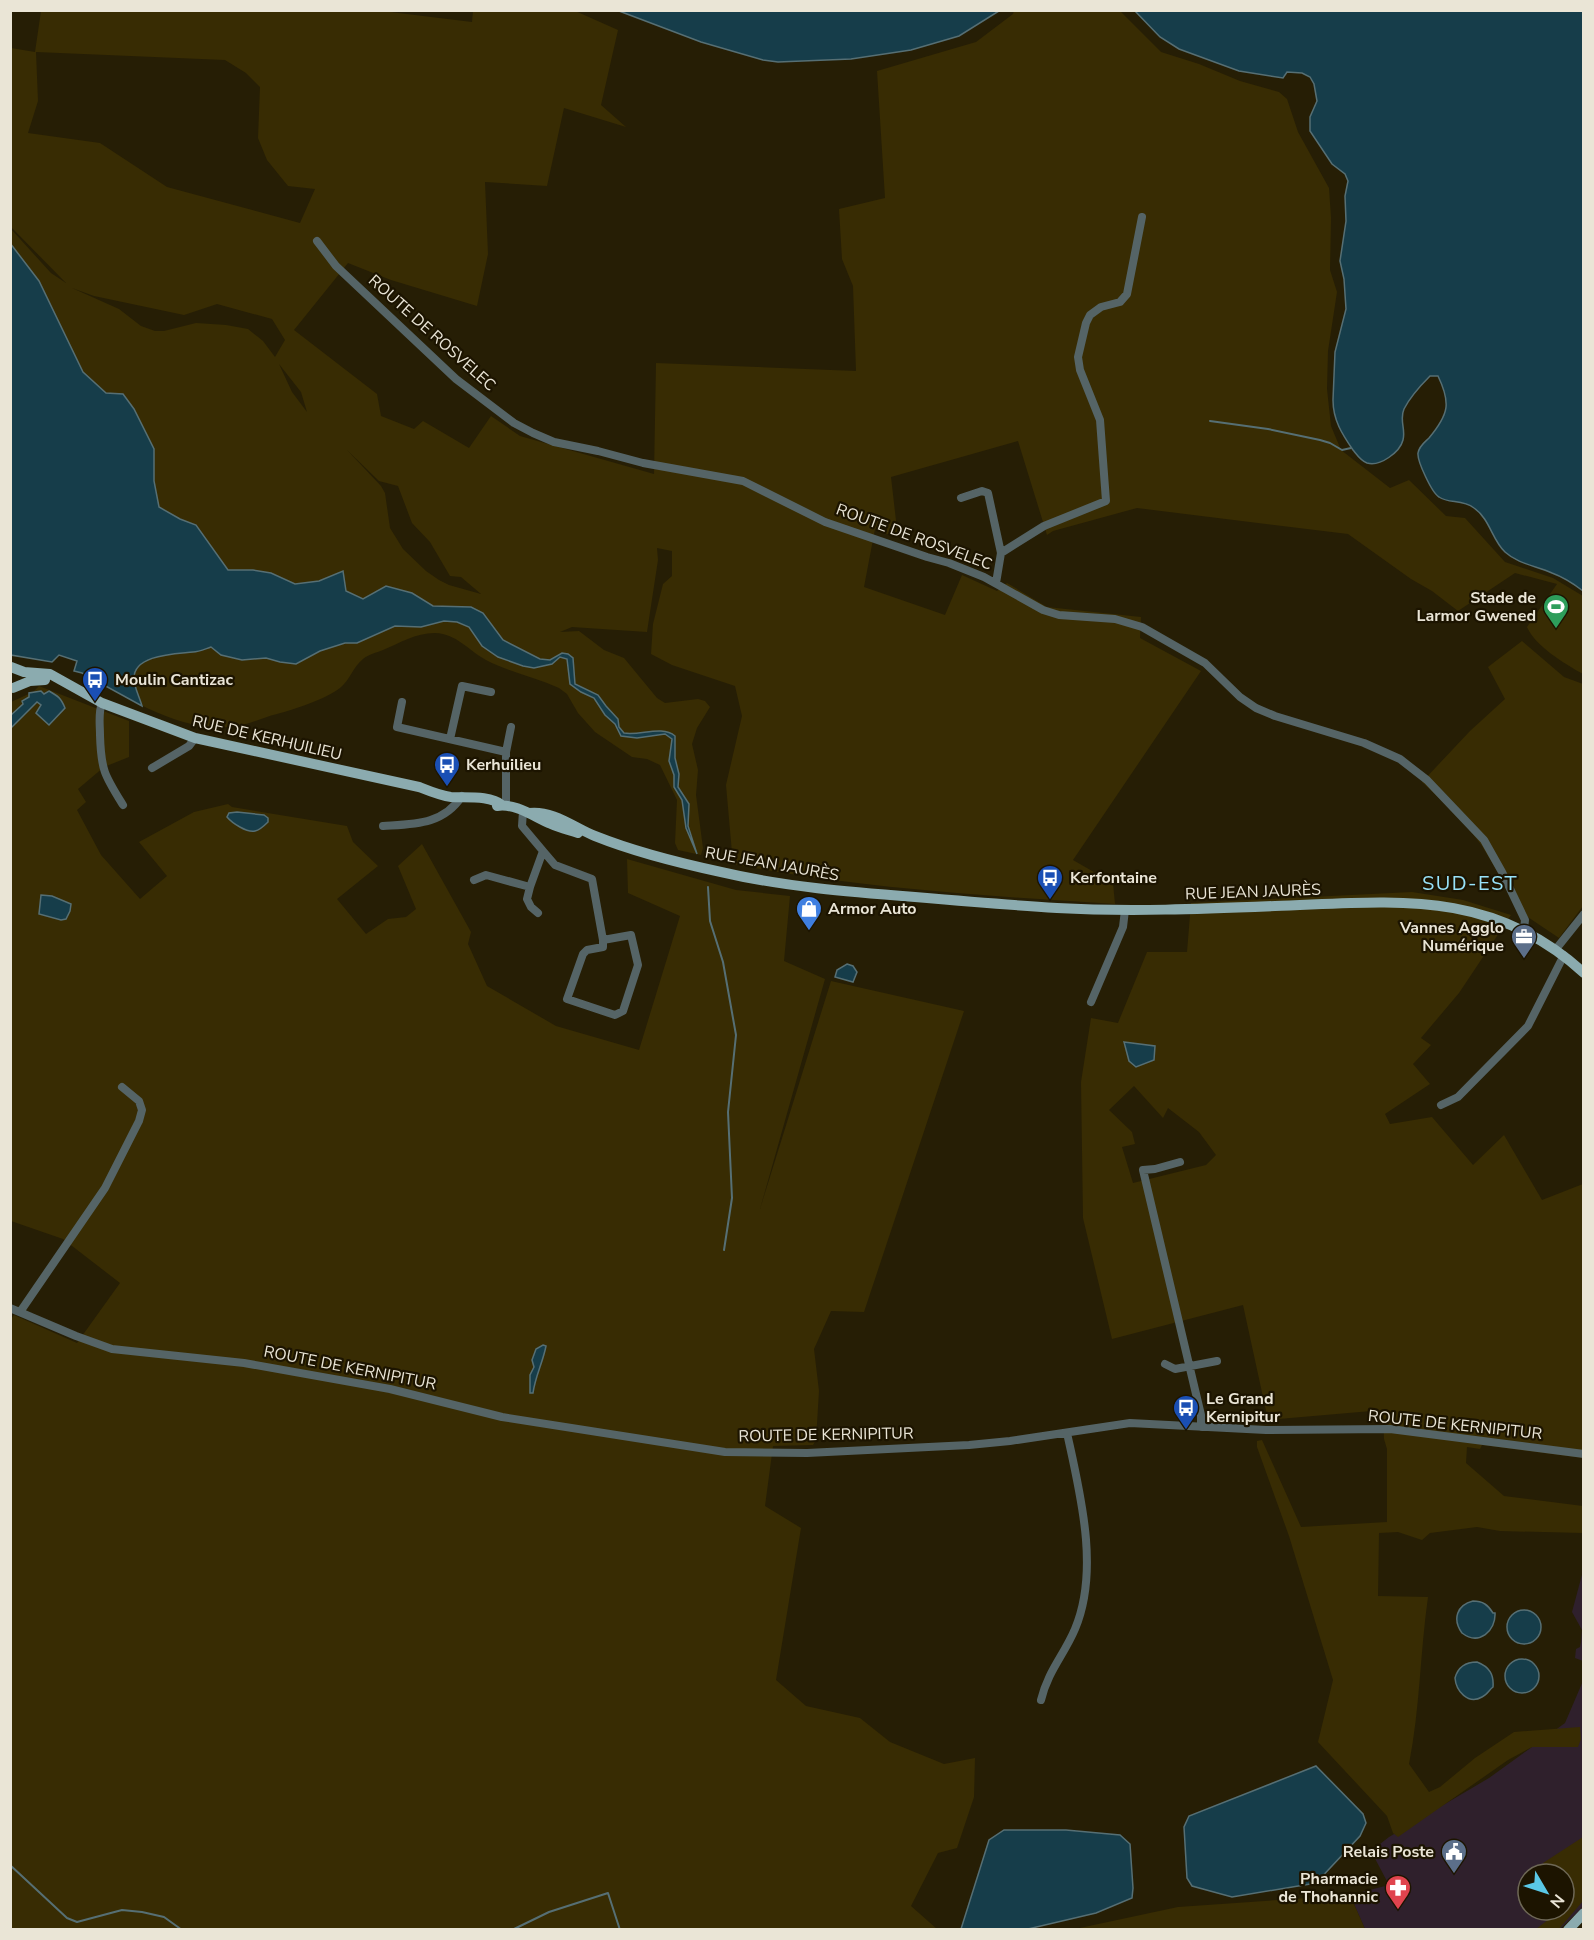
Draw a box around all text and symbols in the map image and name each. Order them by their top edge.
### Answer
street label: ROUTE DE ROSVELEC [363,270,501,396]
street label: ROUTE DE ROSVELEC [833,499,995,576]
place label: Stade de Larmor Gwened [1417,587,1536,627]
sports icon: Stade de Larmor Gwened [1541,592,1571,630]
bus stop icon: Moulin Cantizac [80,665,110,703]
place label: Moulin Cantizac [115,669,233,691]
street label: RUE DE KERHUILIEU [190,710,344,766]
bus stop icon: Kerhuilieu [432,750,462,788]
place label: Kerhuilieu [466,754,541,776]
street label: RUE JEAN JAURÈS [703,841,841,887]
bus stop icon: Kerfontaine [1035,863,1065,901]
place label: Kerfontaine [1070,867,1157,889]
district label: SUD-EST [1422,870,1518,897]
street label: RUE JEAN JAURÈS [1185,879,1321,905]
shop icon: Armor Auto [794,894,824,932]
place label: Armor Auto [828,898,916,920]
place label: Vannes Agglo Numérique [1399,917,1504,957]
office icon: Vannes Agglo Numérique [1509,922,1539,960]
street label: ROUTE DE KERNIPITUR [262,1340,438,1396]
place label: Le Grand Kernipitur [1206,1388,1281,1428]
bus stop icon: Le Grand Kernipitur [1171,1393,1201,1431]
street label: ROUTE DE KERNIPITUR [1367,1405,1544,1445]
street label: ROUTE DE KERNIPITUR [738,1422,914,1448]
public building icon: Relais Poste [1439,1837,1469,1875]
place label: Relais Poste [1343,1841,1434,1863]
north arrow [1516,1862,1576,1922]
place label: Pharmacie de Thohannic [1278,1868,1378,1908]
pharmacy icon: Pharmacie de Thohannic [1383,1873,1413,1911]
text: N [1545,1889,1569,1912]

